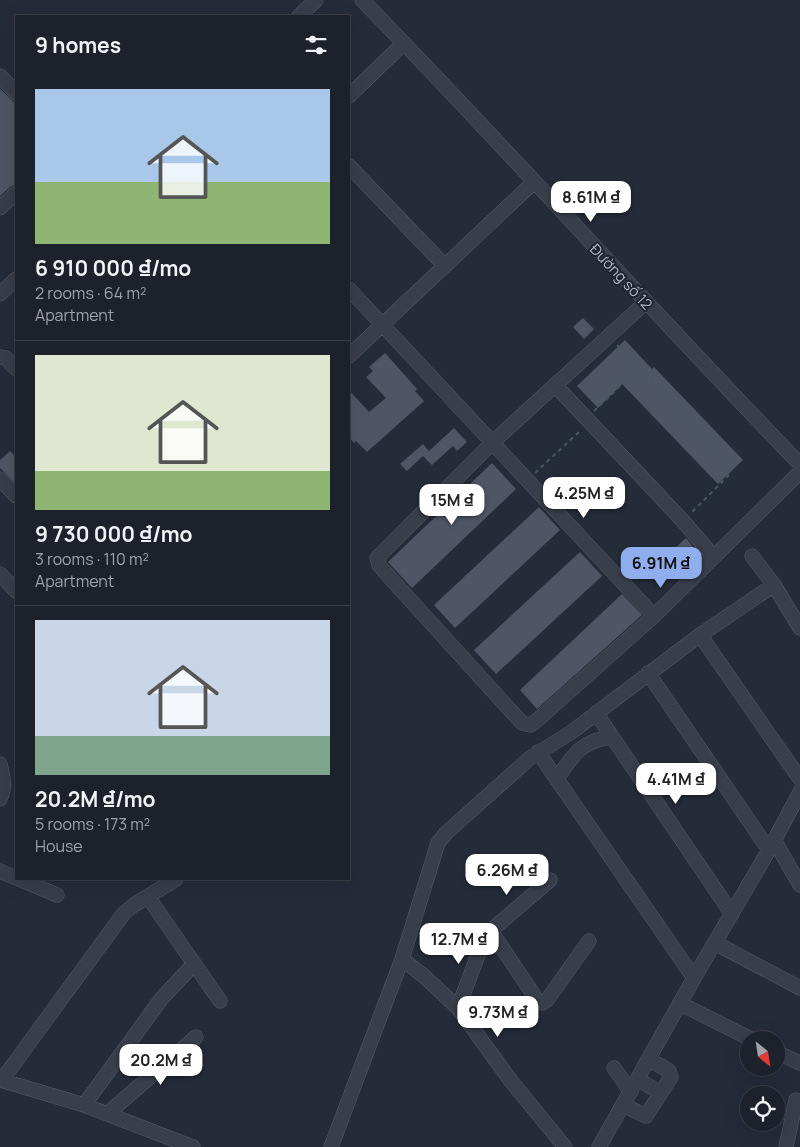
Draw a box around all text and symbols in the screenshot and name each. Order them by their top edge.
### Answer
text: 9 homes [35,31,121,59]
icon: filters [302,31,330,59]
icon: home [138,122,228,212]
pin: 8.61M ₫ [545,180,637,223]
text: 8.61M ₫ [562,186,620,208]
street label: Đường số 12 [585,239,657,314]
text: 6 910 000 ₫/mo [35,254,191,282]
text: 2 rooms · 64 m² [35,282,146,304]
text: Apartment [35,304,114,326]
icon: home [138,387,228,477]
pin: 4.25M ₫ [538,476,630,519]
text: 4.25M ₫ [554,482,614,504]
pin: 15M ₫ [417,484,487,526]
text: 15M ₫ [430,489,474,511]
text: 9 730 000 ₫/mo [35,520,192,548]
pin: 6.91M ₫ [615,546,707,589]
text: 3 rooms · 110 m² [35,548,149,570]
text: 6.91M ₫ [632,552,690,574]
text: Apartment [35,570,114,592]
icon: home [138,652,228,742]
pin: 4.41M ₫ [630,762,722,805]
text: 4.41M ₫ [647,768,705,790]
text: 20.2M ₫/mo [35,785,155,813]
text: 5 rooms · 173 m² [35,813,150,835]
text: House [35,835,83,857]
pin: 6.26M ₫ [461,854,553,896]
text: 6.26M ₫ [476,859,538,881]
pin: 12.7M ₫ [413,922,505,965]
text: 12.7M ₫ [431,928,487,950]
pin: 9.73M ₫ [452,996,544,1038]
text: 9.73M ₫ [468,1001,528,1023]
north arrow [740,1031,785,1076]
map controls [740,1031,785,1131]
pin: 20.2M ₫ [115,1044,207,1086]
text: 20.2M ₫ [130,1049,192,1071]
button: locate [740,1086,785,1131]

